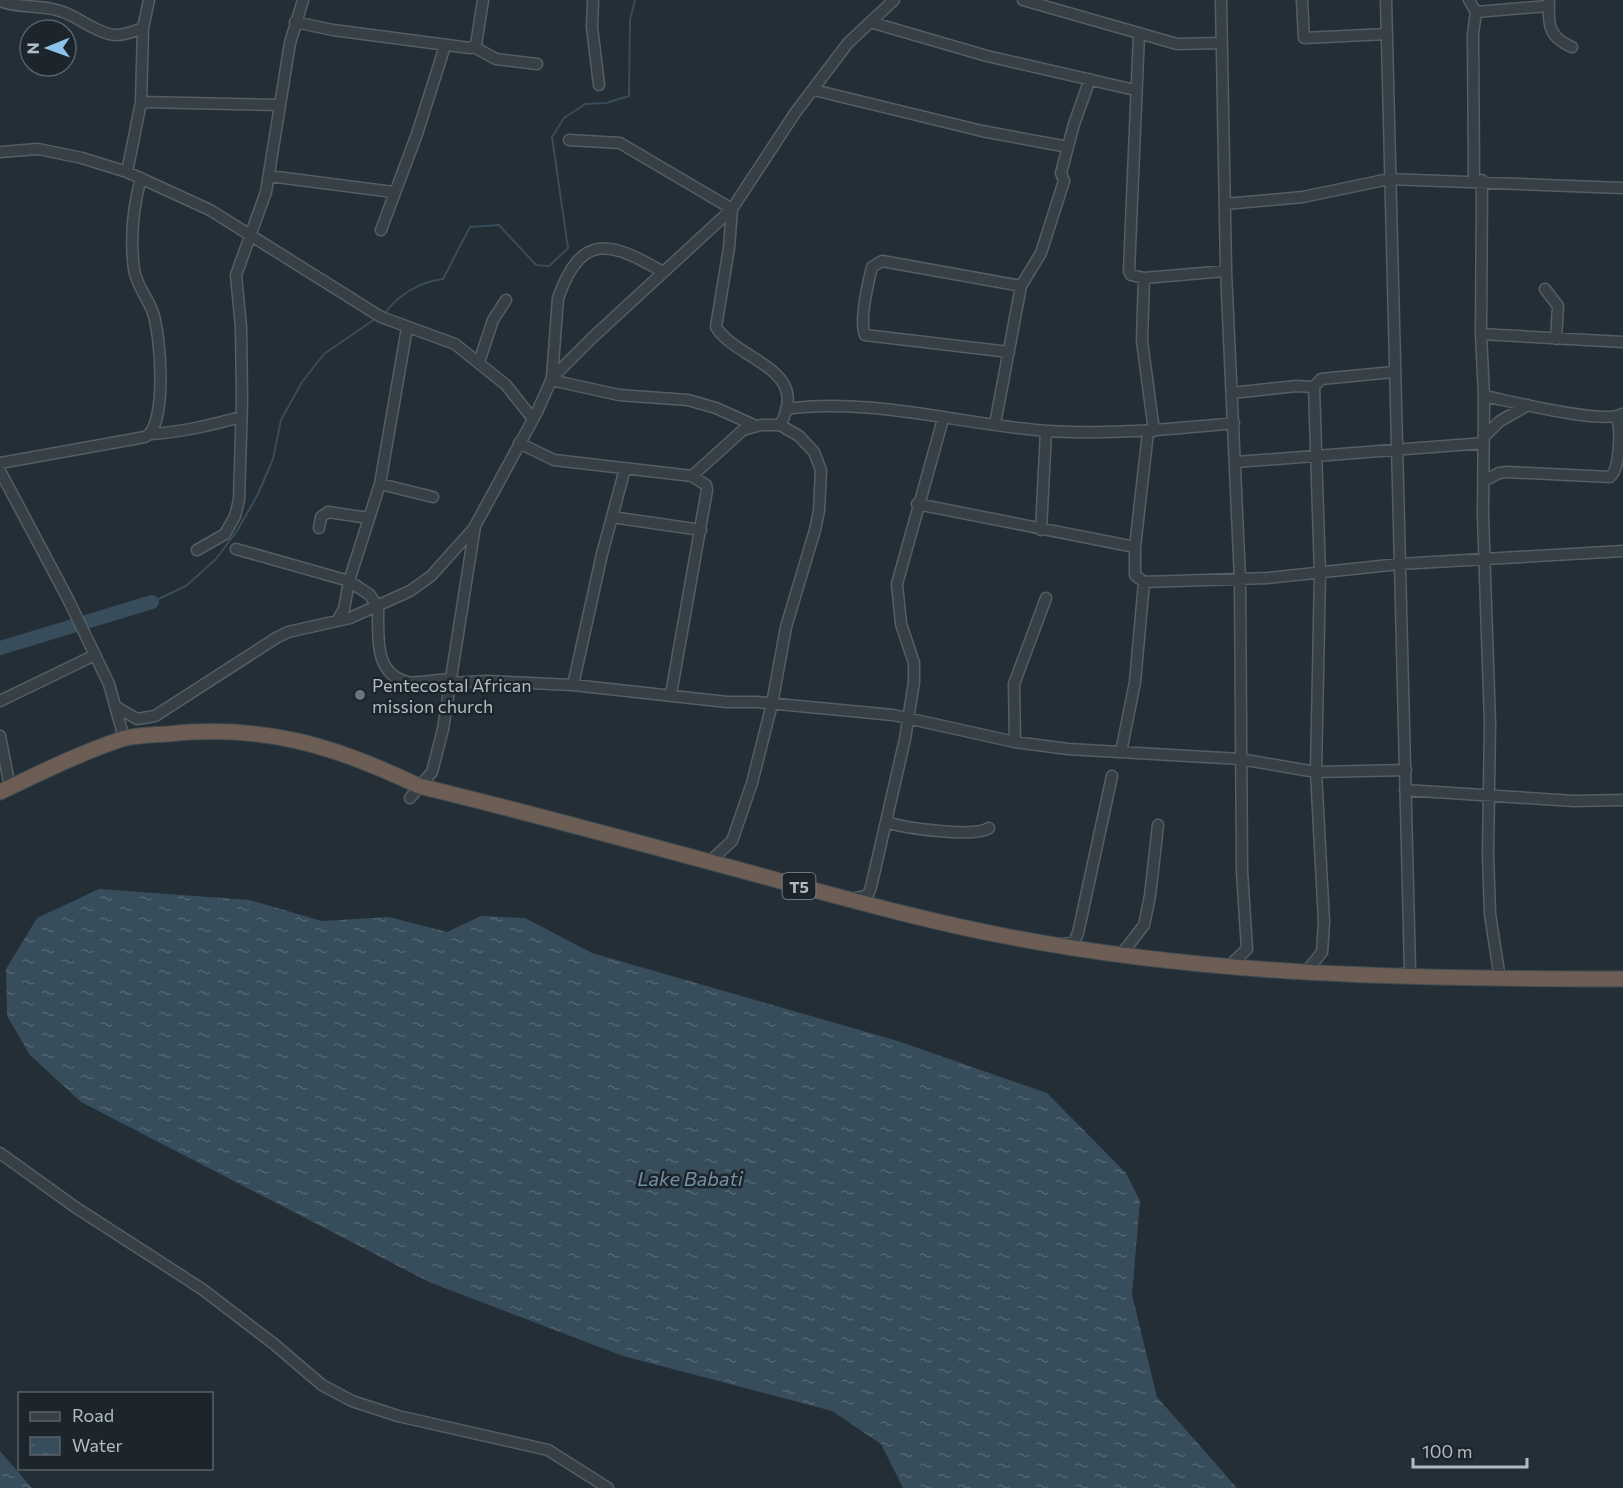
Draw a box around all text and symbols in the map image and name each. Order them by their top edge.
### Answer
north arrow [18,18,78,78]
text: N [23,42,42,54]
place label: Pentecostal African mission church [372,674,532,717]
marker: Pentecostal African mission church [353,688,367,702]
road number: T5 [782,873,816,899]
water label: Lake Babati [637,1166,744,1190]
legend [18,1392,213,1470]
text: Road [72,1404,114,1426]
scale bar [1413,1431,1527,1469]
text: Water [72,1434,123,1456]
text: 100 m [1422,1440,1472,1462]

